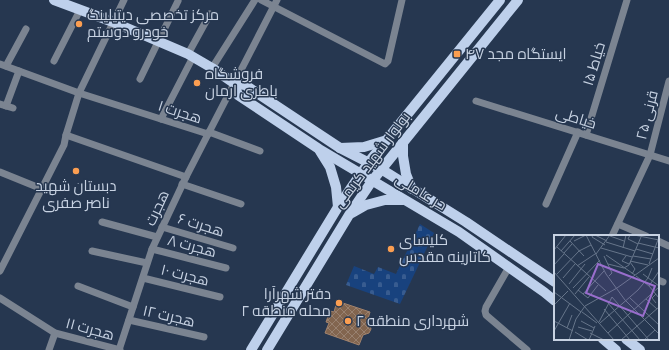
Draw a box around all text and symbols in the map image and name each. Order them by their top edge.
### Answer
place label: مرکز تخصصی دیتیلینگ خودرو دوستم [87,5,219,42]
marker: مرکز تخصصی دیتیلینگ خودرو دوستم [74,19,84,29]
street label: خیاط ۱۵ [578,40,609,88]
place label: ایستگاه مجد ۴۷ [465,44,567,63]
marker: ایستگاه مجد ۴۷ [452,49,462,59]
place label: فروشگاه باطری ارمان [205,64,278,101]
marker: فروشگاه باطری ارمان [192,78,202,88]
street label: قرنی ۲۵ [631,88,663,142]
street label: هجرت ۱ [156,96,205,128]
street label: خیاطی [553,102,599,134]
street label: بولوار شهید کریمی [329,108,415,212]
marker: دبستان شهید ناصر صفری [71,166,81,176]
street label: حر عاملی [392,169,450,215]
place label: دبستان شهید ناصر صفری [36,176,116,213]
street label: هجرت [140,187,173,229]
street label: هجرت ۶ [176,208,227,241]
street label: هجرت ۸ [166,230,219,261]
place label: کلیسای کاتارینه مقدس [399,230,491,267]
inset map [554,235,659,340]
marker: کلیسای کاتارینه مقدس [386,244,396,254]
street label: هجرت ۱۰ [159,259,211,290]
place label: دفتر شهرآرا محله منطقه ۲ [241,284,331,320]
marker: دفتر شهرآرا محله منطقه ۲ [334,298,344,308]
street label: هجرت ۱۲ [141,300,197,331]
place label: شهرداری منطقه ۲ [356,311,469,331]
street label: هجرت ۱۱ [64,313,117,344]
marker: شهرداری منطقه ۲ [343,316,353,326]

